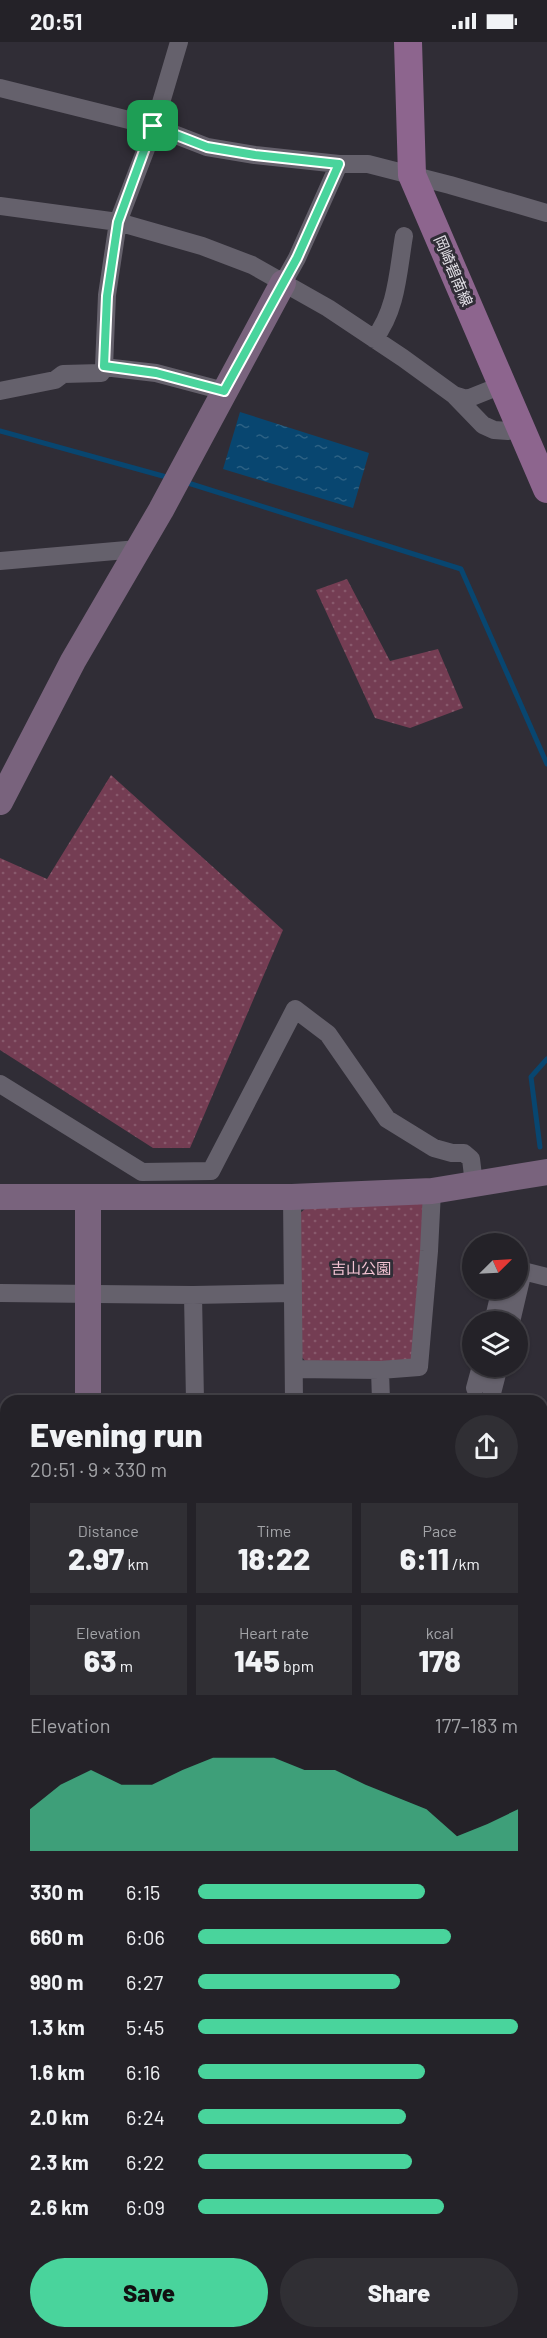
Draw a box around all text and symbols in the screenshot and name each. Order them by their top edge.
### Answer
text: 20:51 [30,8,82,34]
pin [127,100,178,151]
icon: arrive [136,109,169,142]
street label: 岡崎碧南線 [431,233,477,309]
north arrow [462,1233,528,1299]
map controls [462,1233,528,1377]
park label: 吉山公園 [331,1259,391,1277]
button: layers [462,1311,528,1377]
text: Evening run [30,1414,203,1454]
button: share [455,1415,518,1478]
text: 20:51 · 9 × 330 m [30,1457,167,1481]
text: Distance [78,1521,139,1540]
text: Time [257,1521,291,1540]
text: Pace [422,1521,457,1540]
text: 2.97 [68,1540,124,1576]
text: 18:22 [238,1540,310,1576]
text: 6:11 [400,1540,449,1576]
text: km [124,1554,149,1573]
text: /km [449,1554,480,1573]
text: Elevation [76,1623,141,1642]
text: Heart rate [239,1623,309,1642]
text: kcal [426,1623,454,1642]
text: 63 [84,1642,117,1678]
text: 145 [234,1642,280,1678]
text: 178 [419,1642,461,1678]
text: m [117,1656,133,1675]
text: bpm [280,1656,314,1675]
text: Elevation [30,1713,111,1737]
text: 177–183 m [435,1713,518,1737]
text: 330 m [30,1880,84,1904]
text: 6:15 [126,1880,160,1904]
text: 660 m [30,1925,84,1949]
text: 6:06 [126,1925,165,1949]
text: 990 m [30,1970,83,1994]
text: 6:27 [126,1970,163,1994]
text: 1.3 km [30,2015,85,2039]
text: 5:45 [126,2015,164,2039]
text: 1.6 km [30,2060,85,2084]
text: 6:16 [126,2060,160,2084]
text: 2.0 km [30,2105,89,2129]
text: 6:24 [126,2105,165,2129]
text: 2.3 km [30,2150,89,2174]
text: 6:22 [126,2150,165,2174]
text: 2.6 km [30,2195,89,2219]
text: 6:09 [126,2195,165,2219]
button: Save [30,2258,268,2327]
button: Share [280,2258,518,2327]

